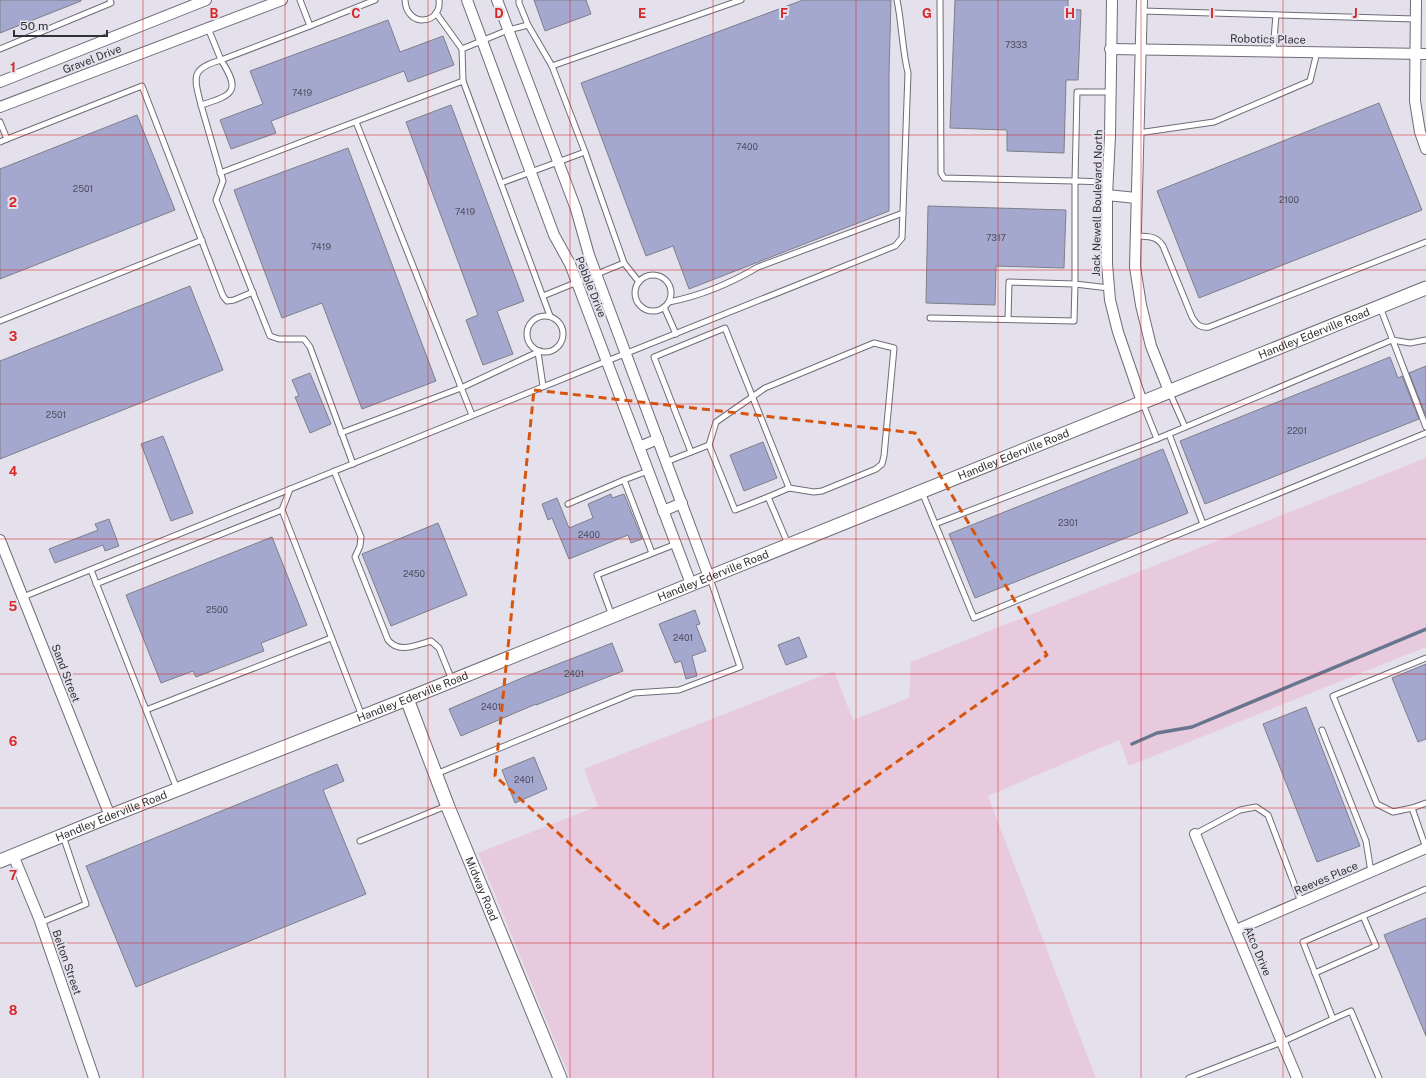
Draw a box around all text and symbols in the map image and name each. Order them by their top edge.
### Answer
text: B [210,6,219,21]
text: C [351,6,361,21]
text: D [494,6,504,21]
text: E [638,6,646,21]
text: F [780,6,788,21]
text: G [922,6,932,21]
text: H [1065,6,1075,21]
text: I [1210,6,1214,21]
text: J [1352,6,1358,21]
scale bar [14,12,107,38]
text: 50 m [20,19,48,33]
street label: Robotics Place [1230,32,1306,46]
house number: 7333 [1005,39,1027,50]
street label: Gravel Drive [61,42,123,76]
text: 1 [10,60,16,75]
house number: 7419 [292,87,312,98]
street label: Jack Newell Boulevard North [1090,130,1104,276]
house number: 7400 [736,141,758,152]
house number: 2501 [73,183,93,194]
house number: 2100 [1279,194,1299,205]
text: 2 [9,195,17,210]
house number: 7419 [455,206,475,217]
house number: 7317 [986,232,1006,243]
house number: 7419 [311,241,331,252]
street label: Pebble Drive [573,255,609,319]
street label: Handley Ederville Road [1257,305,1371,361]
text: 3 [9,329,18,344]
house number: 2501 [46,409,66,420]
house number: 2201 [1287,425,1307,436]
street label: Handley Ederville Road [956,427,1071,482]
text: 4 [9,464,18,479]
house number: 2301 [1058,517,1078,528]
house number: 2400 [578,529,600,540]
street label: Handley Ederville Road [656,548,770,603]
house number: 2450 [403,568,426,579]
text: 5 [9,599,18,614]
house number: 2500 [206,604,229,615]
house number: 2401 [673,632,693,643]
street label: Sand Street [49,642,83,704]
house number: 2401 [564,668,584,679]
street label: Handley Ederville Road [355,669,470,724]
house number: 2401 [481,701,501,712]
text: 6 [9,734,18,749]
house number: 2401 [514,774,534,785]
street label: Handley Ederville Road [54,788,169,844]
street label: Midway Road [463,855,500,922]
street label: Reeves Place [1292,859,1360,897]
text: 7 [9,868,17,883]
street label: Atco Drive [1242,925,1274,977]
street label: Belton Street [50,928,84,996]
text: 8 [9,1003,18,1018]

